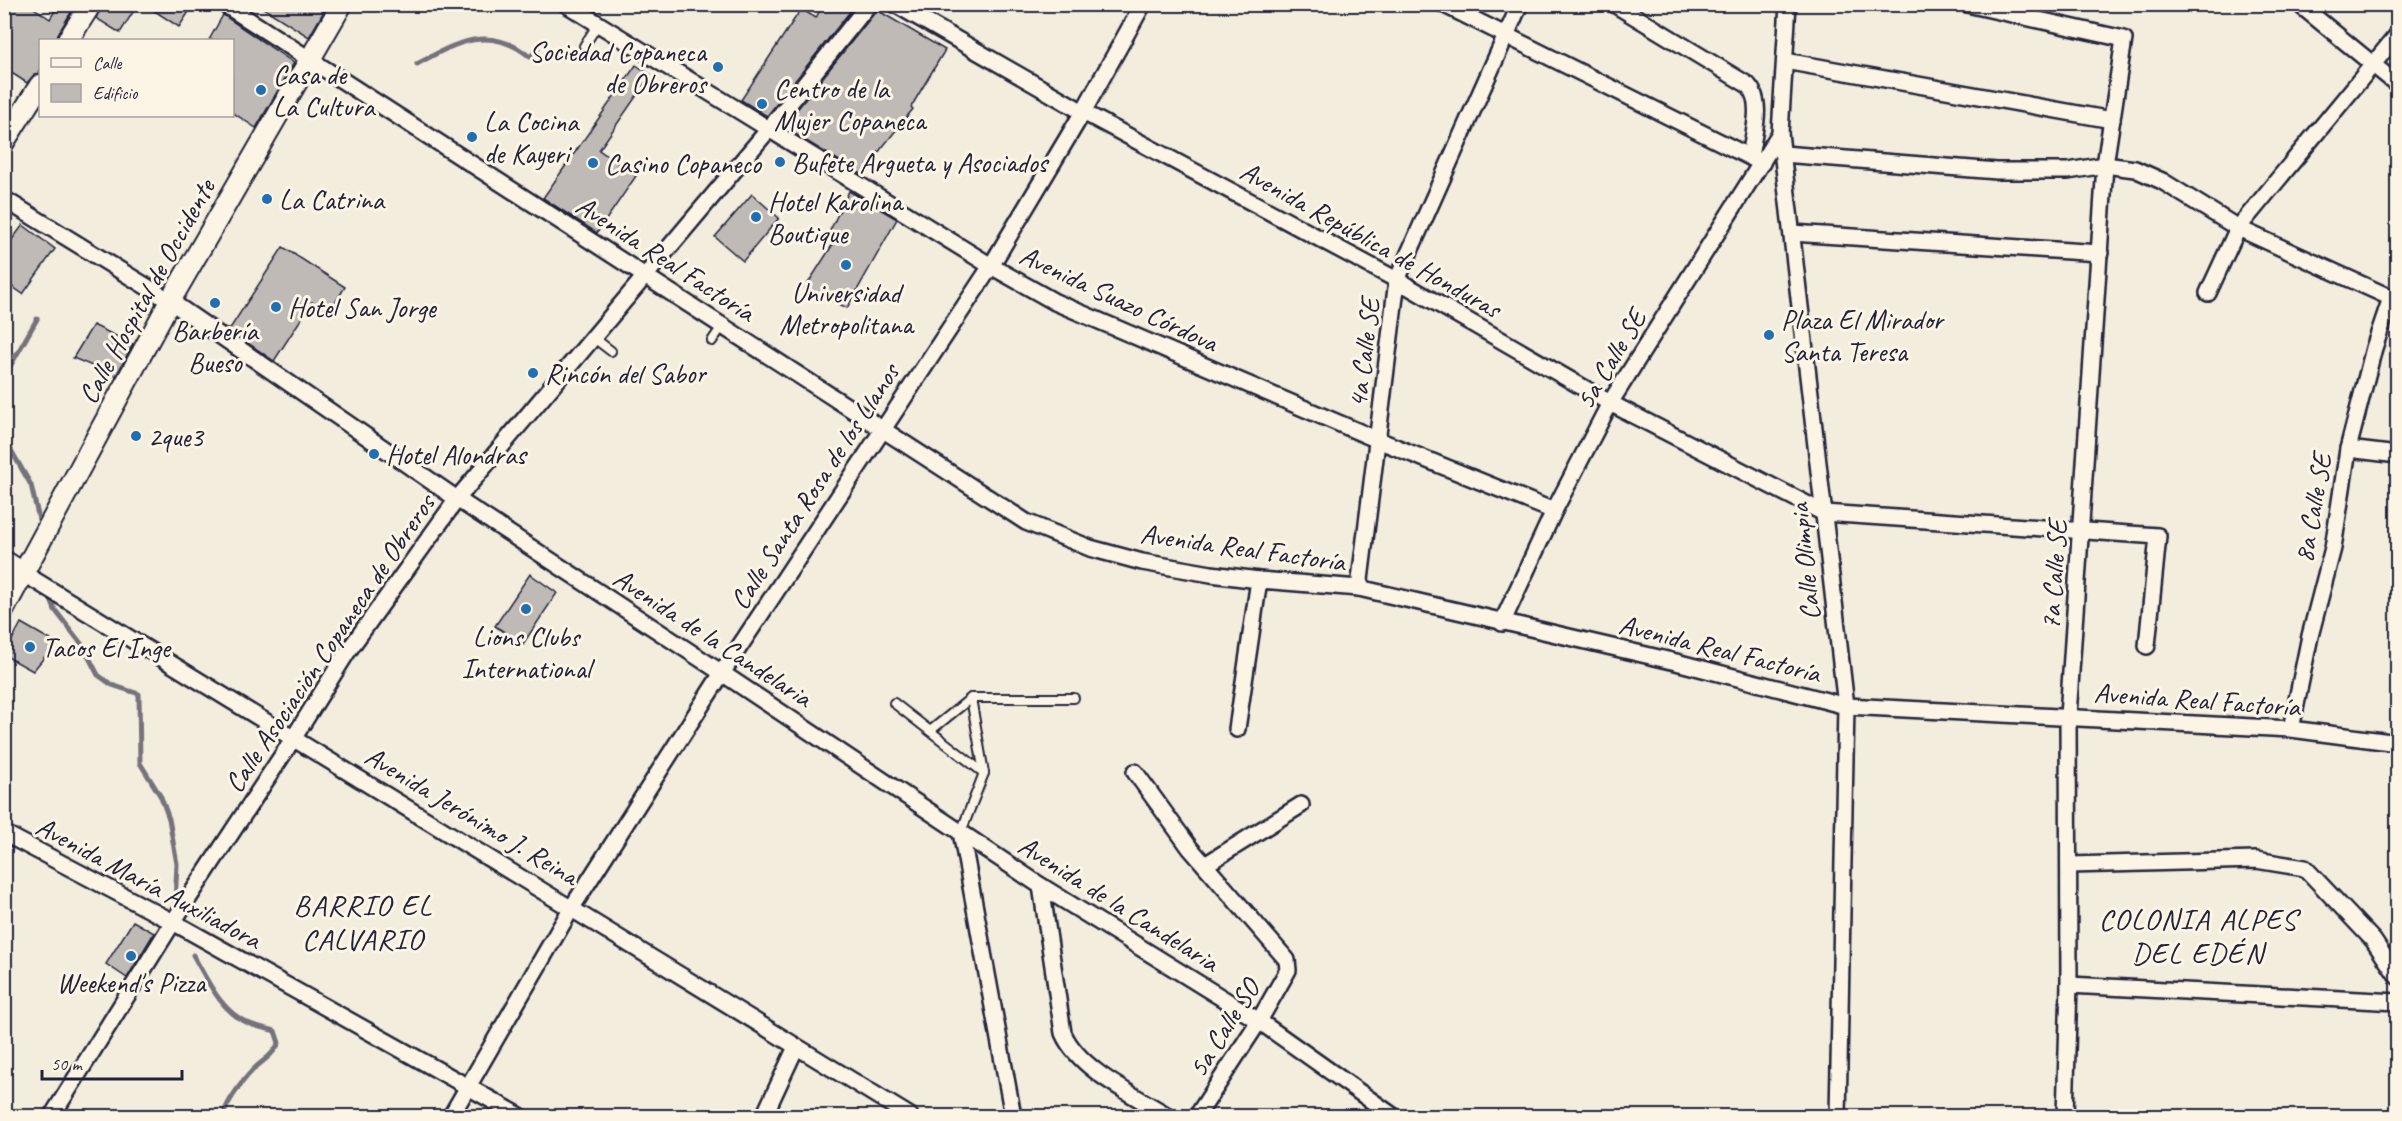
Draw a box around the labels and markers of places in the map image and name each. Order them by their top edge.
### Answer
place label: Sociedad Copaneca de Obreros [529,34,708,101]
place label: Casa de La Cultura [273,57,376,124]
marker: Sociedad Copaneca de Obreros [711,60,725,74]
place label: Centro de la Mujer Copaneca [774,71,928,138]
marker: Casa de La Cultura [254,83,268,97]
marker: Centro de la Mujer Copaneca [755,97,769,111]
place label: La Cocina de Kayeri [484,104,580,171]
marker: La Cocina de Kayeri [465,130,479,144]
place label: Bufete Argueta y Asociados [792,145,1050,180]
place label: Casino Copaneco [605,146,763,181]
marker: Bufete Argueta y Asociados [773,155,787,169]
marker: Casino Copaneco [586,156,600,170]
place label: La Catrina [279,182,386,217]
place label: Hotel Karolina Boutique [768,184,905,251]
marker: La Catrina [260,192,274,206]
marker: Hotel Karolina Boutique [749,210,763,224]
marker: Universidad Metropolitana [839,258,853,272]
place label: Universidad Metropolitana [779,275,915,342]
place label: Hotel San Jorge [288,290,437,325]
marker: Barbería Bueso [208,296,222,310]
marker: Hotel San Jorge [269,300,283,314]
place label: Plaza El Mirador Santa Teresa [1781,302,1945,369]
place label: Barbería Bueso [172,313,260,380]
marker: Plaza El Mirador Santa Teresa [1762,328,1776,342]
place label: Rincón del Sabor [545,356,707,391]
marker: Rincón del Sabor [526,366,540,380]
place label: 2que3 [148,419,205,454]
marker: 2que3 [129,429,143,443]
place label: Hotel Alondras [386,437,528,472]
marker: Hotel Alondras [367,447,381,461]
marker: Lions Clubs International [519,602,533,616]
place label: Lions Clubs International [462,619,596,686]
place label: Tacos El Inge [42,630,172,665]
marker: Tacos El Inge [23,640,37,654]
marker: Weekend's Pizza [124,949,138,963]
place label: Weekend's Pizza [57,965,207,1000]

